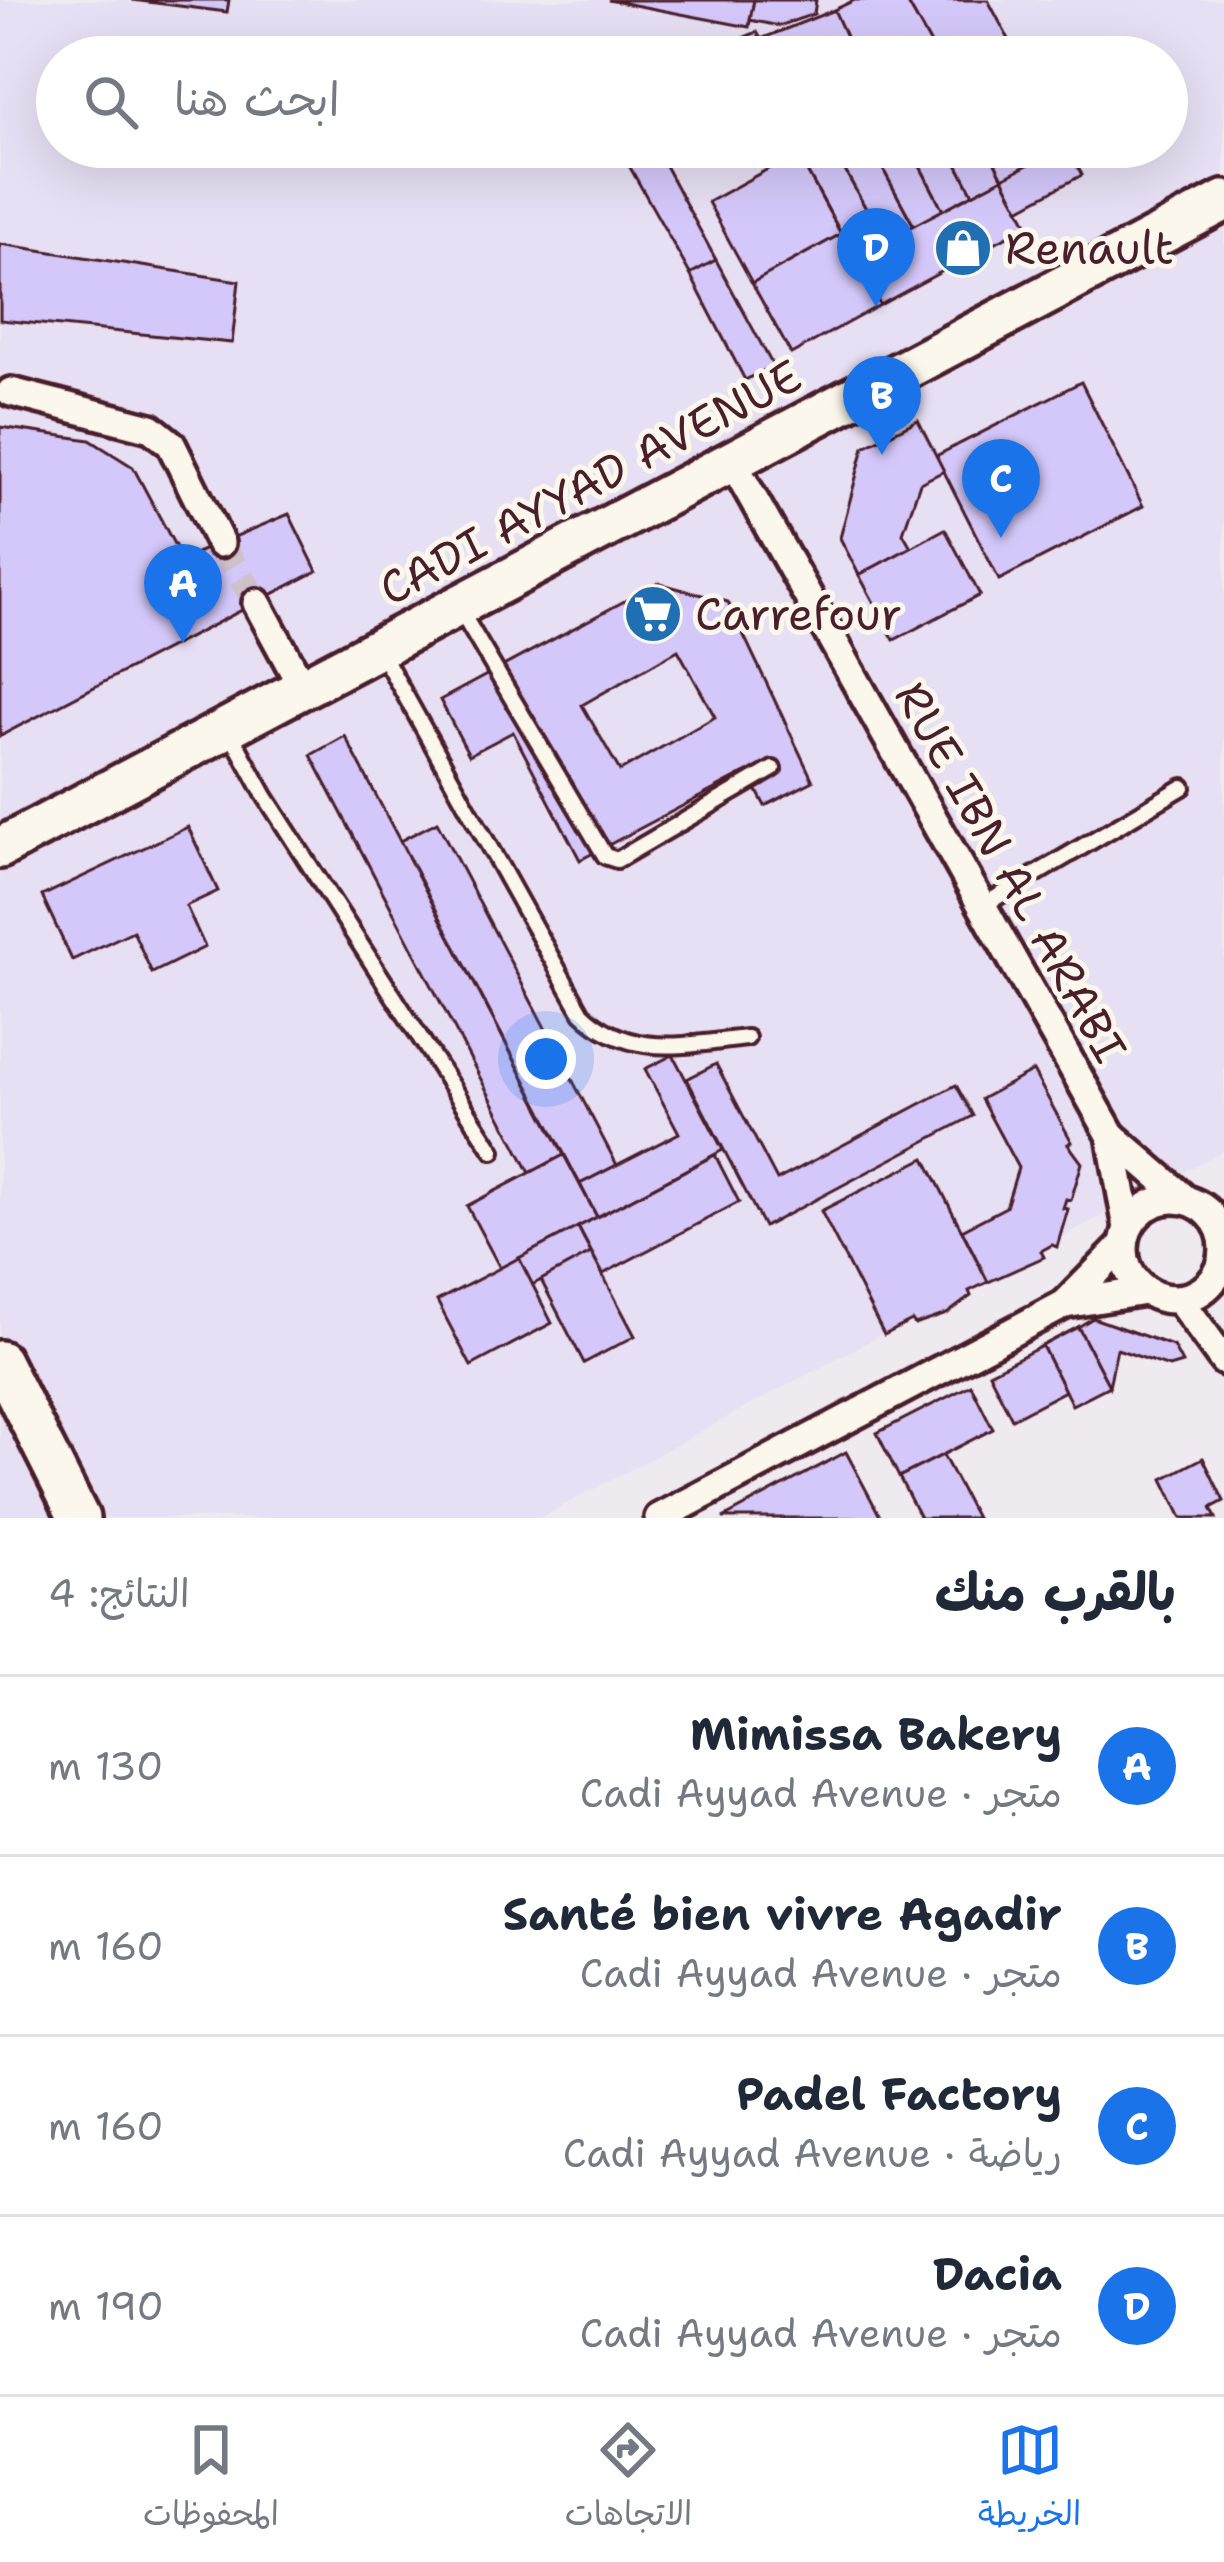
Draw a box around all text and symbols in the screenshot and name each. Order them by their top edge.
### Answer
search box [36,36,1188,168]
icon: search [78,69,144,135]
text: ابحث هنا [174,69,340,129]
pin: D [837,208,915,307]
shop icon: Renault [932,217,994,279]
place label: Renault [1005,218,1174,278]
street label: CADI AYYAD AVENUE [369,345,811,619]
pin: B [843,356,921,455]
pin: C [962,439,1040,538]
pin: A [144,544,222,643]
supermarket icon: Carrefour [622,583,684,645]
place label: Carrefour [695,584,902,644]
street label: RUE IBN AL ARABI [881,671,1141,1073]
your location [516,1029,576,1089]
text: بالقرب منك [935,1558,1176,1626]
text: النتائج: 4 [48,1567,190,1619]
text: Mimissa Bakery [690,1704,1062,1764]
text: 130 m [48,1740,163,1792]
text: A [1122,1740,1152,1792]
text: متجر · Cadi Ayyad Avenue [580,1767,1062,1819]
text: Santé bien vivre Agadir [503,1884,1062,1944]
text: 160 m [48,1920,164,1972]
text: B [1125,1920,1149,1972]
text: متجر · Cadi Ayyad Avenue [580,1947,1062,1999]
text: Padel Factory [736,2064,1062,2124]
text: 160 m [48,2100,164,2152]
text: C [1125,2100,1149,2152]
text: رياضة · Cadi Ayyad Avenue [563,2127,1062,2179]
text: Dacia [933,2244,1062,2304]
text: 190 m [48,2280,164,2332]
text: D [1123,2280,1151,2332]
text: متجر · Cadi Ayyad Avenue [580,2307,1062,2359]
tab: المحفوظات [143,2417,279,2543]
tab: الاتجاهات [565,2417,692,2543]
tab: الخريطة [978,2417,1081,2543]

